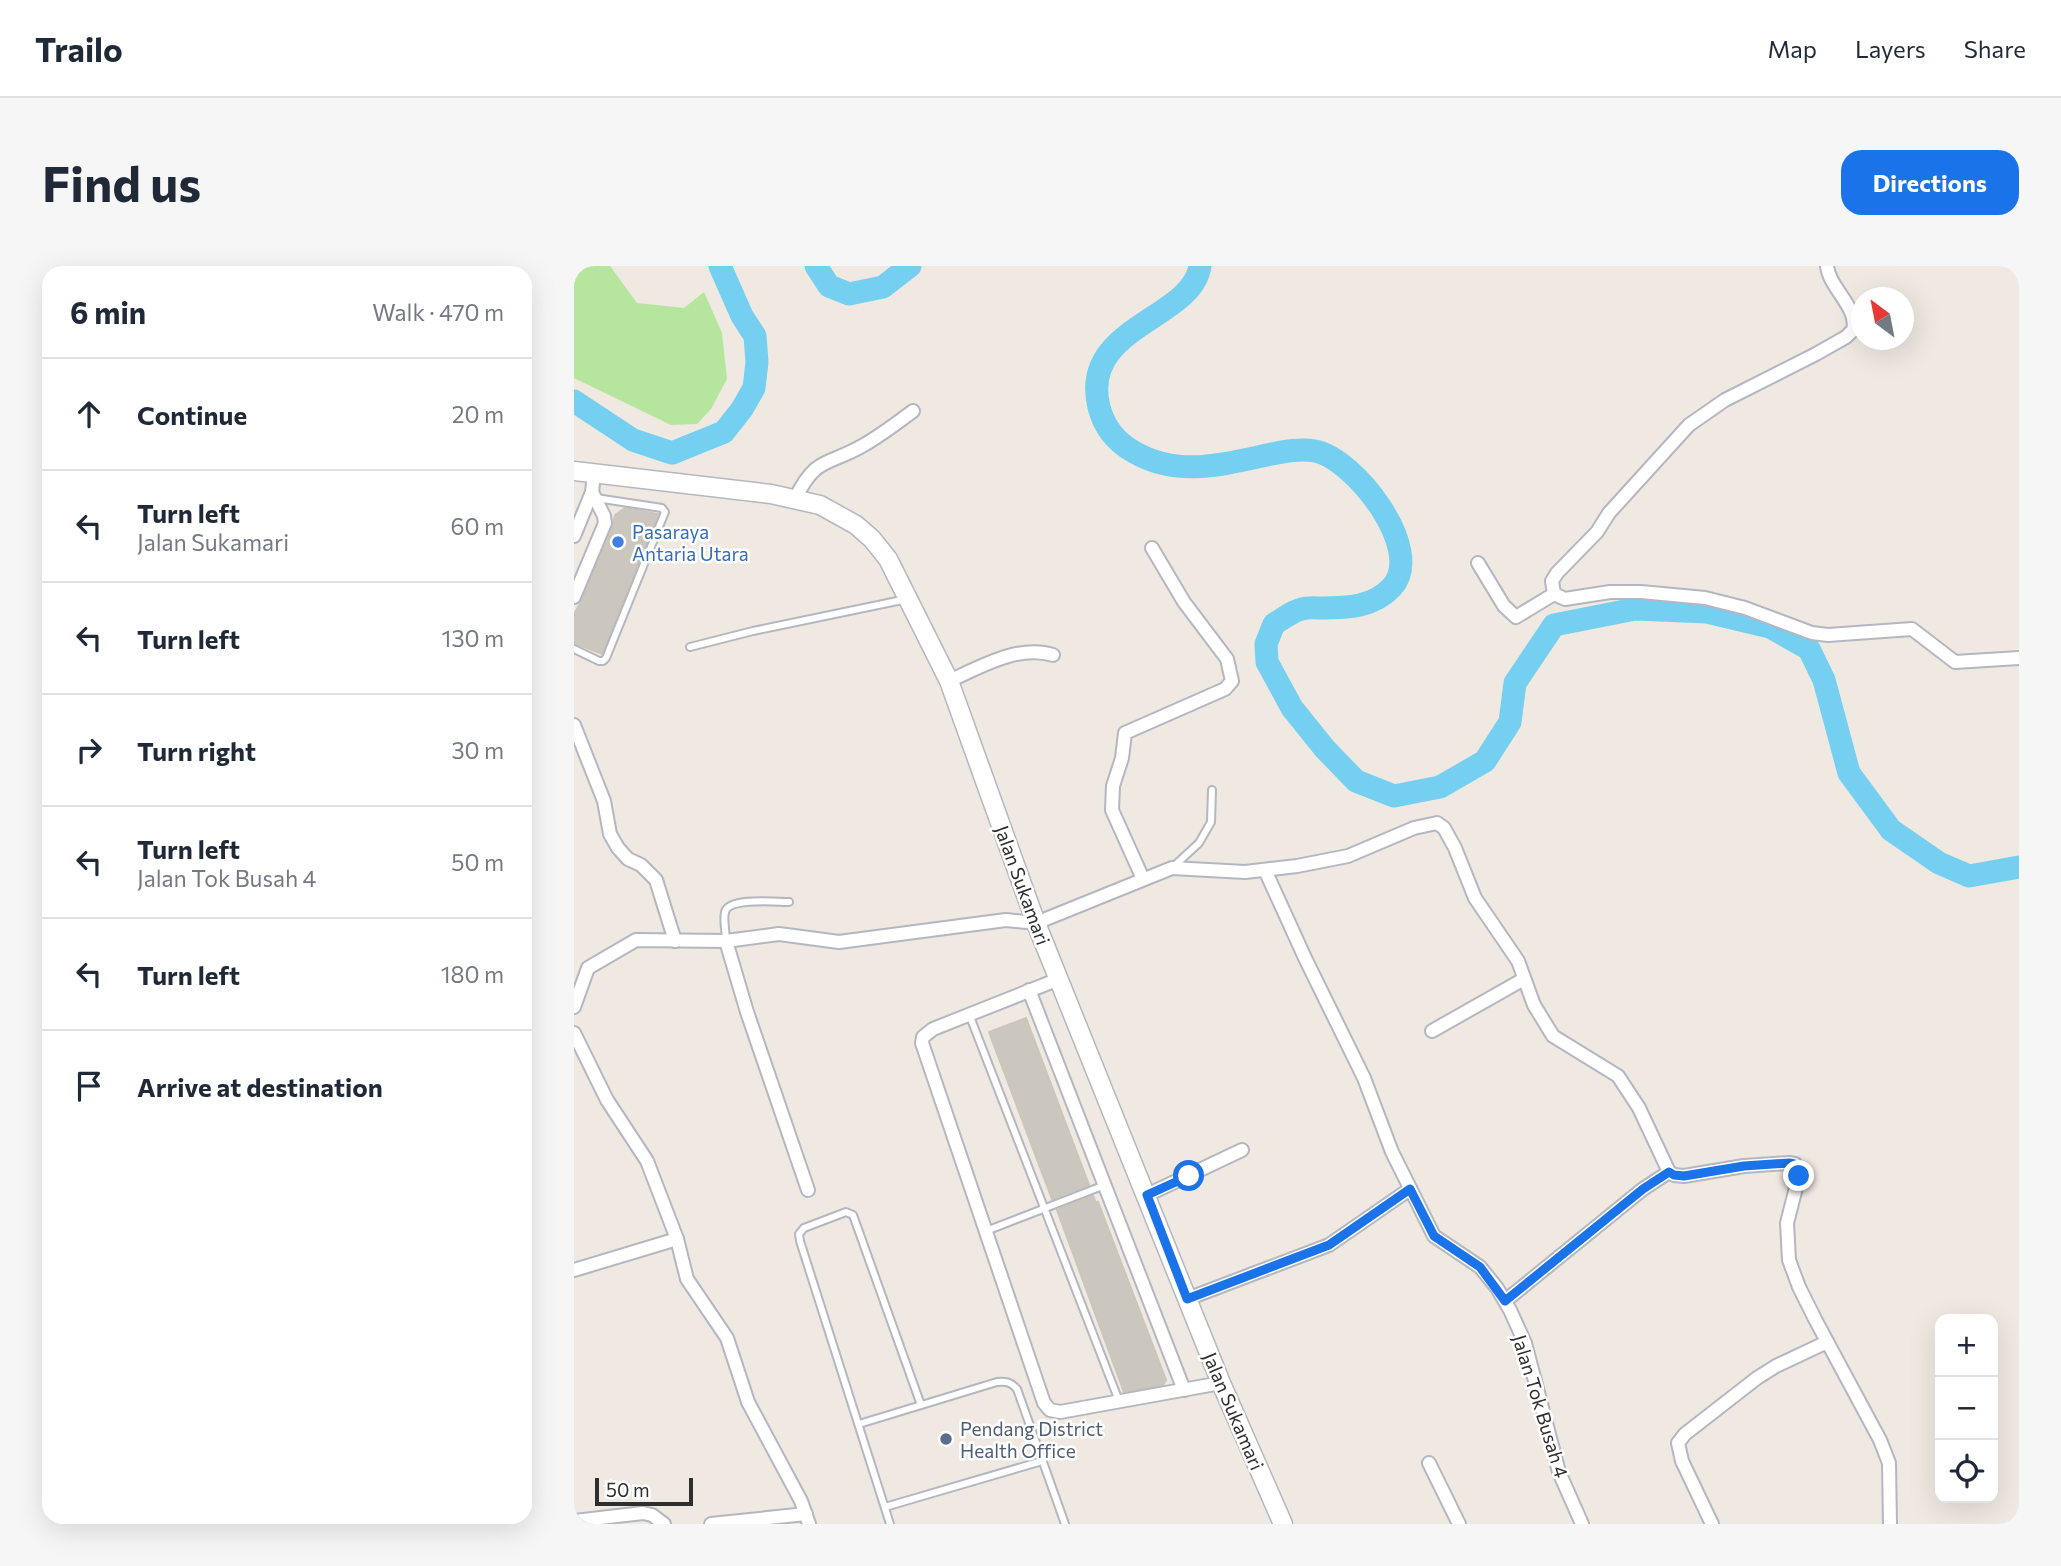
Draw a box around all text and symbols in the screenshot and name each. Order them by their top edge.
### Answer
text: Trailo [35,28,123,69]
text: Map [1768,34,1817,63]
text: Layers [1855,34,1926,63]
text: Share [1964,34,2026,63]
button: Directions [1841,150,2019,215]
text: Find us [42,152,201,212]
north arrow [1851,287,1914,350]
text: 6 min [70,293,146,330]
text: Walk · 470 m [372,298,504,326]
icon: ahead [70,395,108,433]
text: Continue [137,399,247,430]
text: 20 m [452,400,504,428]
text: Turn left [137,497,240,528]
icon: left [70,507,108,545]
text: 60 m [451,512,504,540]
place label: Pasaraya Antaria Utara [632,520,749,565]
text: Jalan Sukamari [137,528,289,556]
marker: Pasaraya Antaria Utara [610,534,626,550]
icon: left [70,619,108,657]
text: Turn left [137,623,240,654]
text: 130 m [442,624,504,652]
icon: right [70,731,108,769]
text: Turn right [137,735,256,766]
text: 30 m [451,736,504,764]
street label: Jalan Sukamari [991,822,1055,948]
text: Turn left [137,833,240,864]
icon: left [70,843,108,881]
text: 50 m [451,848,504,876]
text: Jalan Tok Busah 4 [137,864,316,892]
icon: left [70,955,108,993]
text: Turn left [137,959,240,990]
text: 180 m [441,960,504,988]
icon: arrive [70,1067,108,1105]
text: Arrive at destination [137,1071,383,1102]
route start [1173,1160,1204,1191]
route end [1783,1160,1814,1191]
map controls [1935,1314,1998,1503]
button: + [1935,1314,1998,1377]
street label: Jalan Tok Busah 4 [1508,1332,1574,1480]
street label: Jalan Sukamari [1199,1349,1269,1473]
button: − [1935,1377,1998,1440]
place label: Pendang District Health Office [960,1417,1103,1462]
marker: Pendang District Health Office [938,1431,954,1447]
button: locate [1935,1440,1998,1503]
scale bar [595,1475,693,1507]
text: 50 m [606,1478,650,1501]

